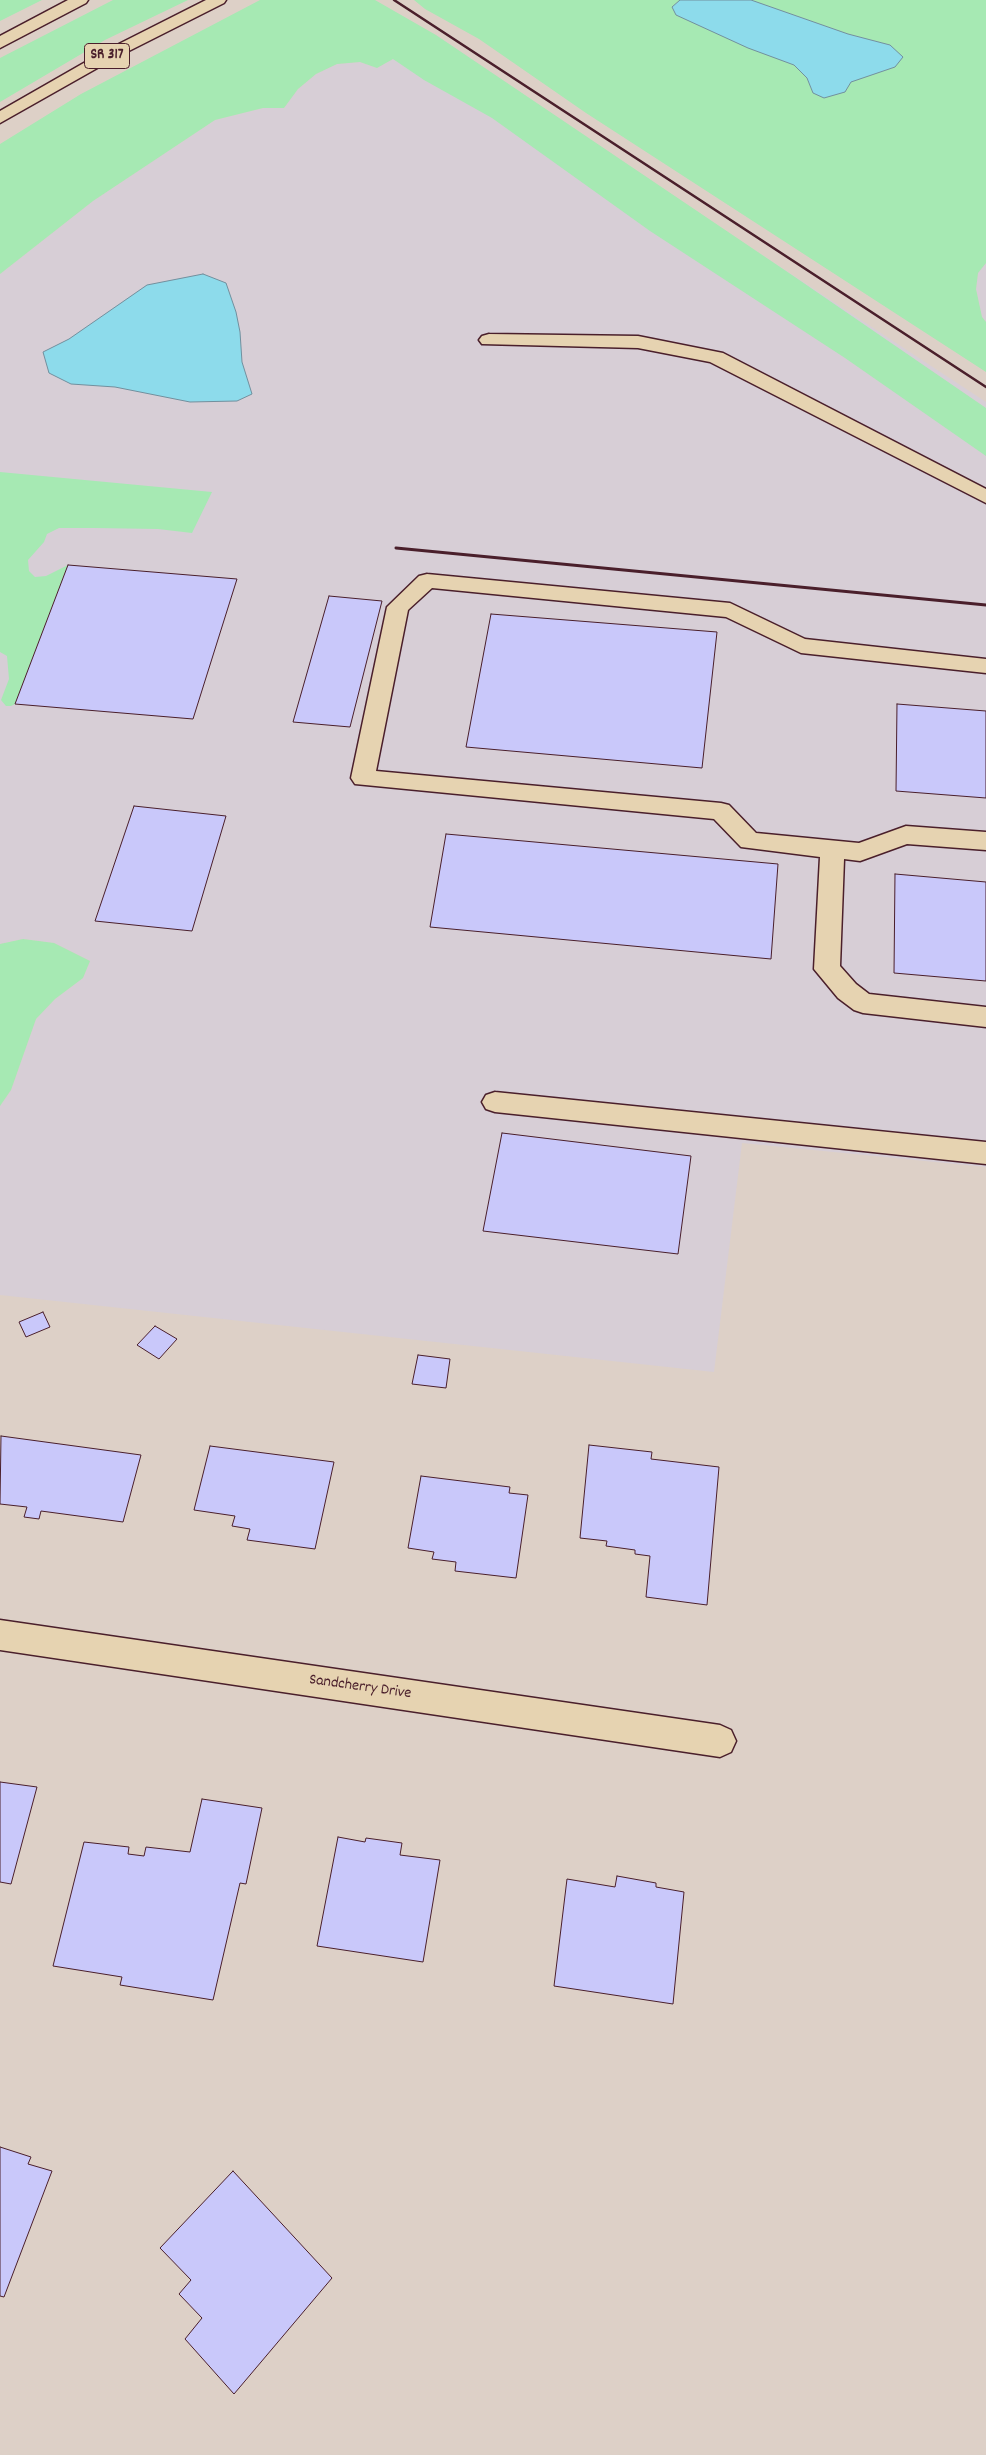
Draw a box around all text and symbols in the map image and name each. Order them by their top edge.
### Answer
road number: SR 317 [84,44,130,68]
street label: Sandcherry Drive [308,1671,412,1705]

